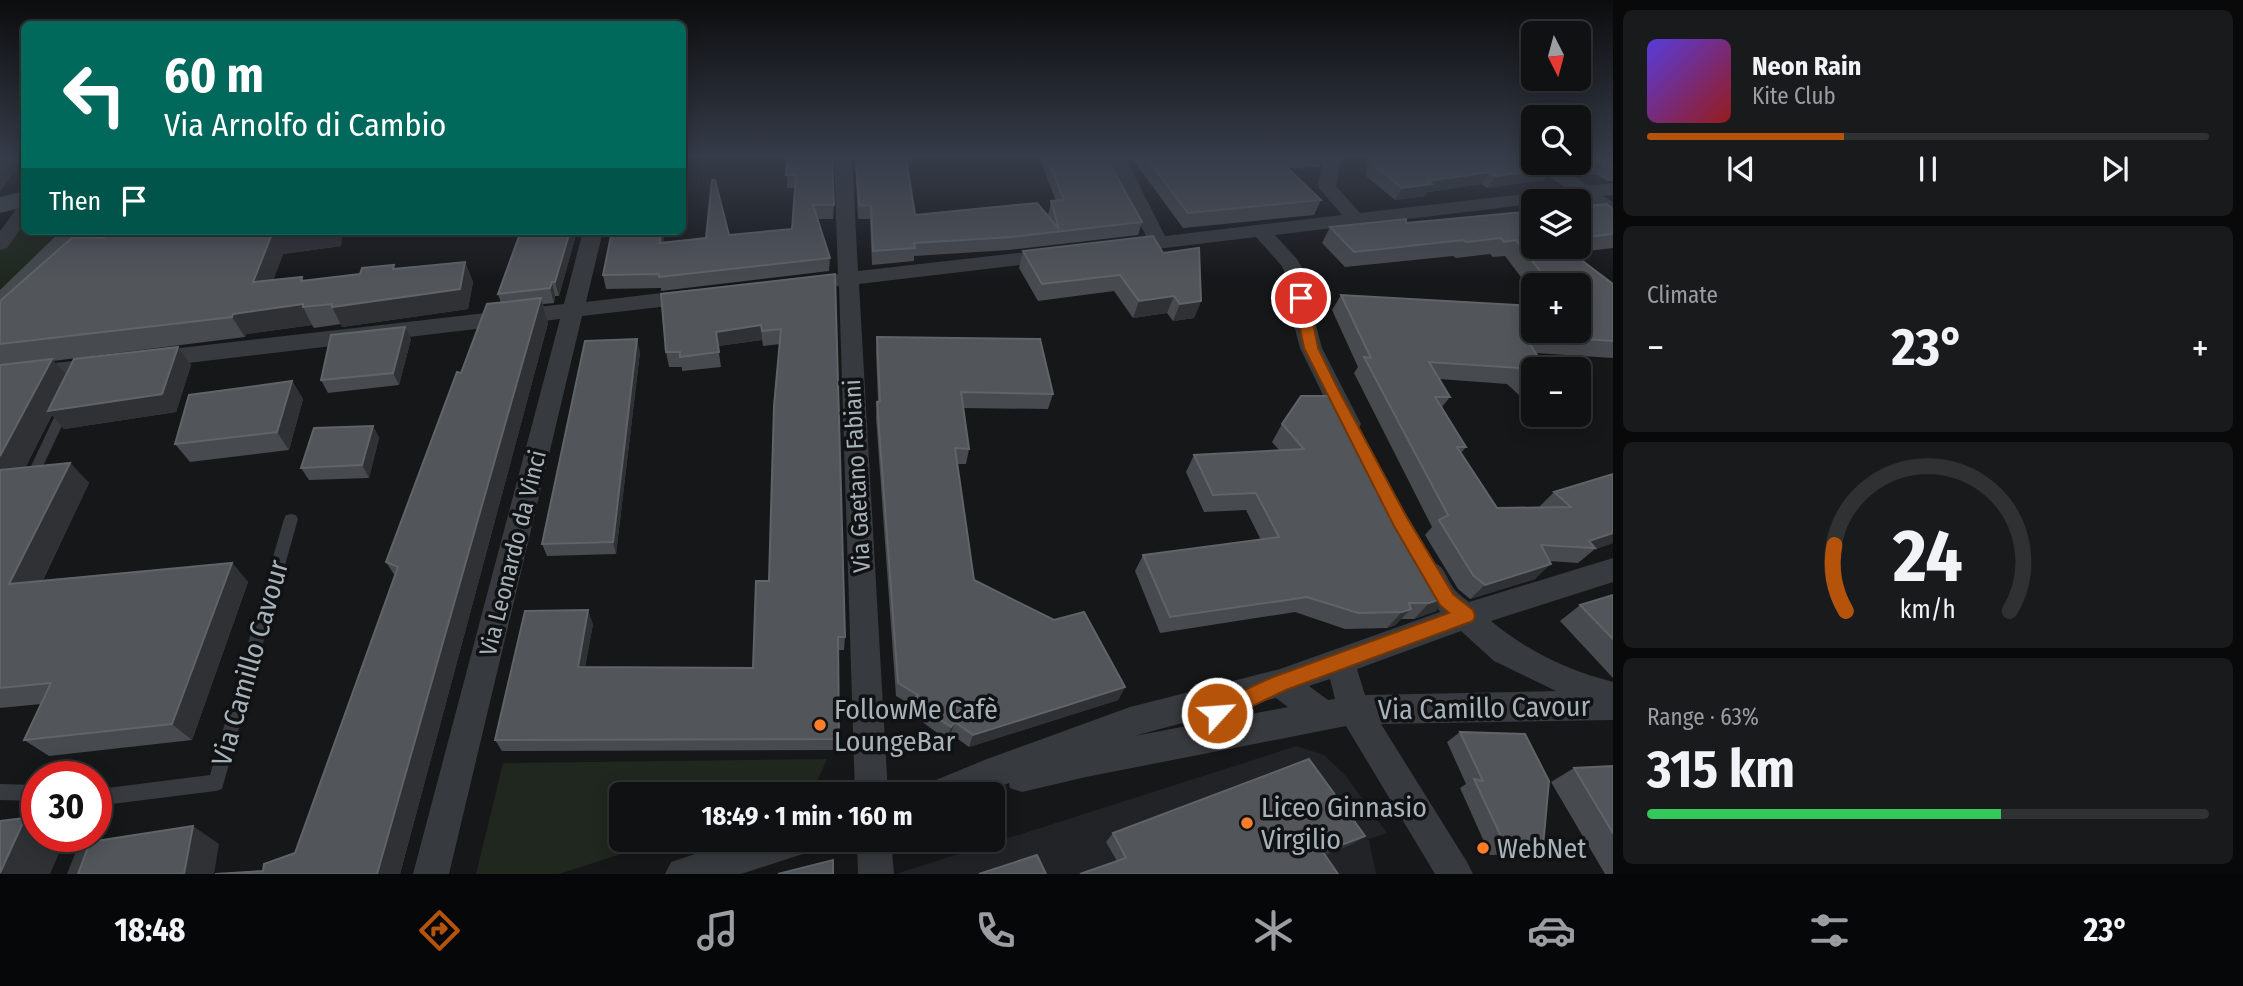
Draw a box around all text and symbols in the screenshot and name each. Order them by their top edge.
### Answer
north arrow [1521,21,1591,91]
map controls [1521,21,1591,427]
text: 60 m [164,46,264,105]
icon: left [49,49,140,140]
text: Neon Rain [1752,51,1861,82]
text: Kite Club [1752,82,1836,110]
button: search [1521,105,1591,175]
text: Via Arnolfo di Cambio [164,106,446,144]
icon: previous [1722,150,1760,188]
icon: pause [1909,150,1947,188]
icon: next [2096,150,2134,188]
icon: arrive [115,182,153,220]
text: Then [49,186,101,217]
button: layers [1521,189,1591,259]
pin [1271,268,1331,328]
button: + [1521,273,1591,343]
icon: arrive [1282,279,1320,317]
text: Climate [1647,281,1718,309]
text: 23° [1891,316,1964,379]
text: − [1647,325,1664,371]
text: + [2192,325,2209,371]
button: − [1521,357,1591,427]
street label: Via Gaetano Fabiani [838,379,876,573]
street label: Via Leonardo da Vinci [474,447,552,659]
text: 24 [1892,513,1963,600]
street label: Via Camillo Cavour [205,556,295,770]
text: km/h [1900,595,1956,625]
position arrow [1180,676,1254,750]
street label: Via Camillo Cavour [1377,690,1591,726]
place label: FollowMe Cafè LoungeBar [834,693,998,758]
text: Range · 63% [1647,703,1759,731]
marker: FollowMe Cafè LoungeBar [812,717,828,733]
text: 315 km [1647,738,1795,801]
speed limit sign: 30 [21,761,112,852]
place label: Liceo Ginnasio Virgilio [1261,791,1427,856]
text: 18:49 · 1 min · 160 m [701,801,913,832]
marker: Liceo Ginnasio Virgilio [1239,815,1255,831]
place label: WebNet [1497,832,1587,865]
marker: WebNet [1475,840,1491,856]
icon: directions [415,906,464,955]
icon: music [693,906,742,955]
icon: phone [971,906,1020,955]
icon: climate [1249,906,1298,955]
icon: car [1527,906,1576,955]
icon: filters [1805,906,1854,955]
text: 18:48 [115,911,186,949]
text: 23° [2083,911,2128,949]

